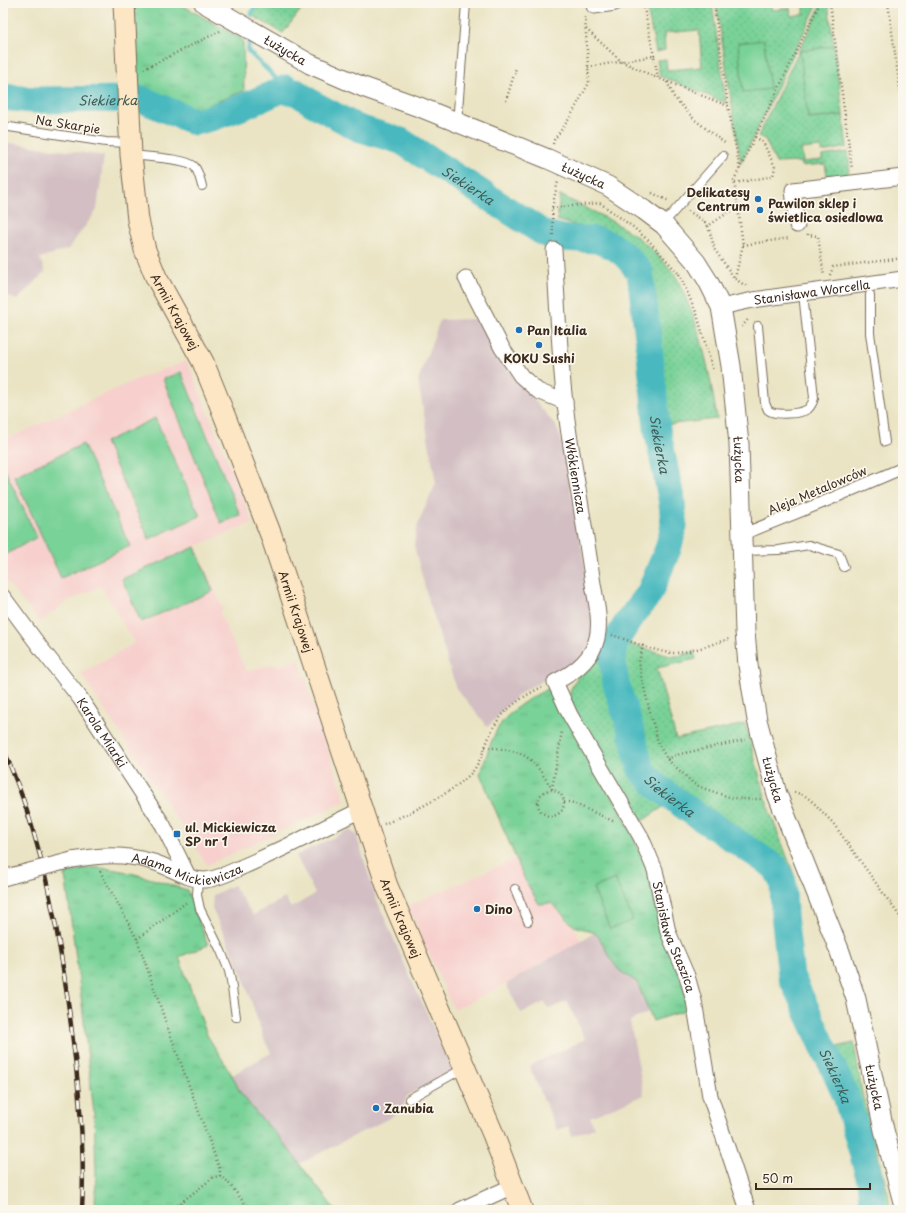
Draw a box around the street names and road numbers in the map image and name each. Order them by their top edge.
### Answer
street label: Łużycka [260,30,310,69]
street label: Na Skarpie [34,110,102,138]
street label: Łużycka [558,157,609,193]
street label: Armii Krajowej [147,270,204,353]
street label: Stanisława Worcella [752,275,872,309]
street label: Łużycka [729,435,749,484]
street label: Włókiennicza [561,437,591,515]
street label: Aleja Metalowców [765,461,870,519]
street label: Armii Krajowej [274,568,318,655]
street label: Karola Miarki [73,694,132,771]
street label: Łużycka [758,754,789,805]
street label: Adama Mickiewicza [130,848,245,889]
street label: Armii Krajowej [376,876,426,961]
street label: Stanisława Staszica [649,879,700,995]
street label: Łużycka [861,1062,889,1112]

